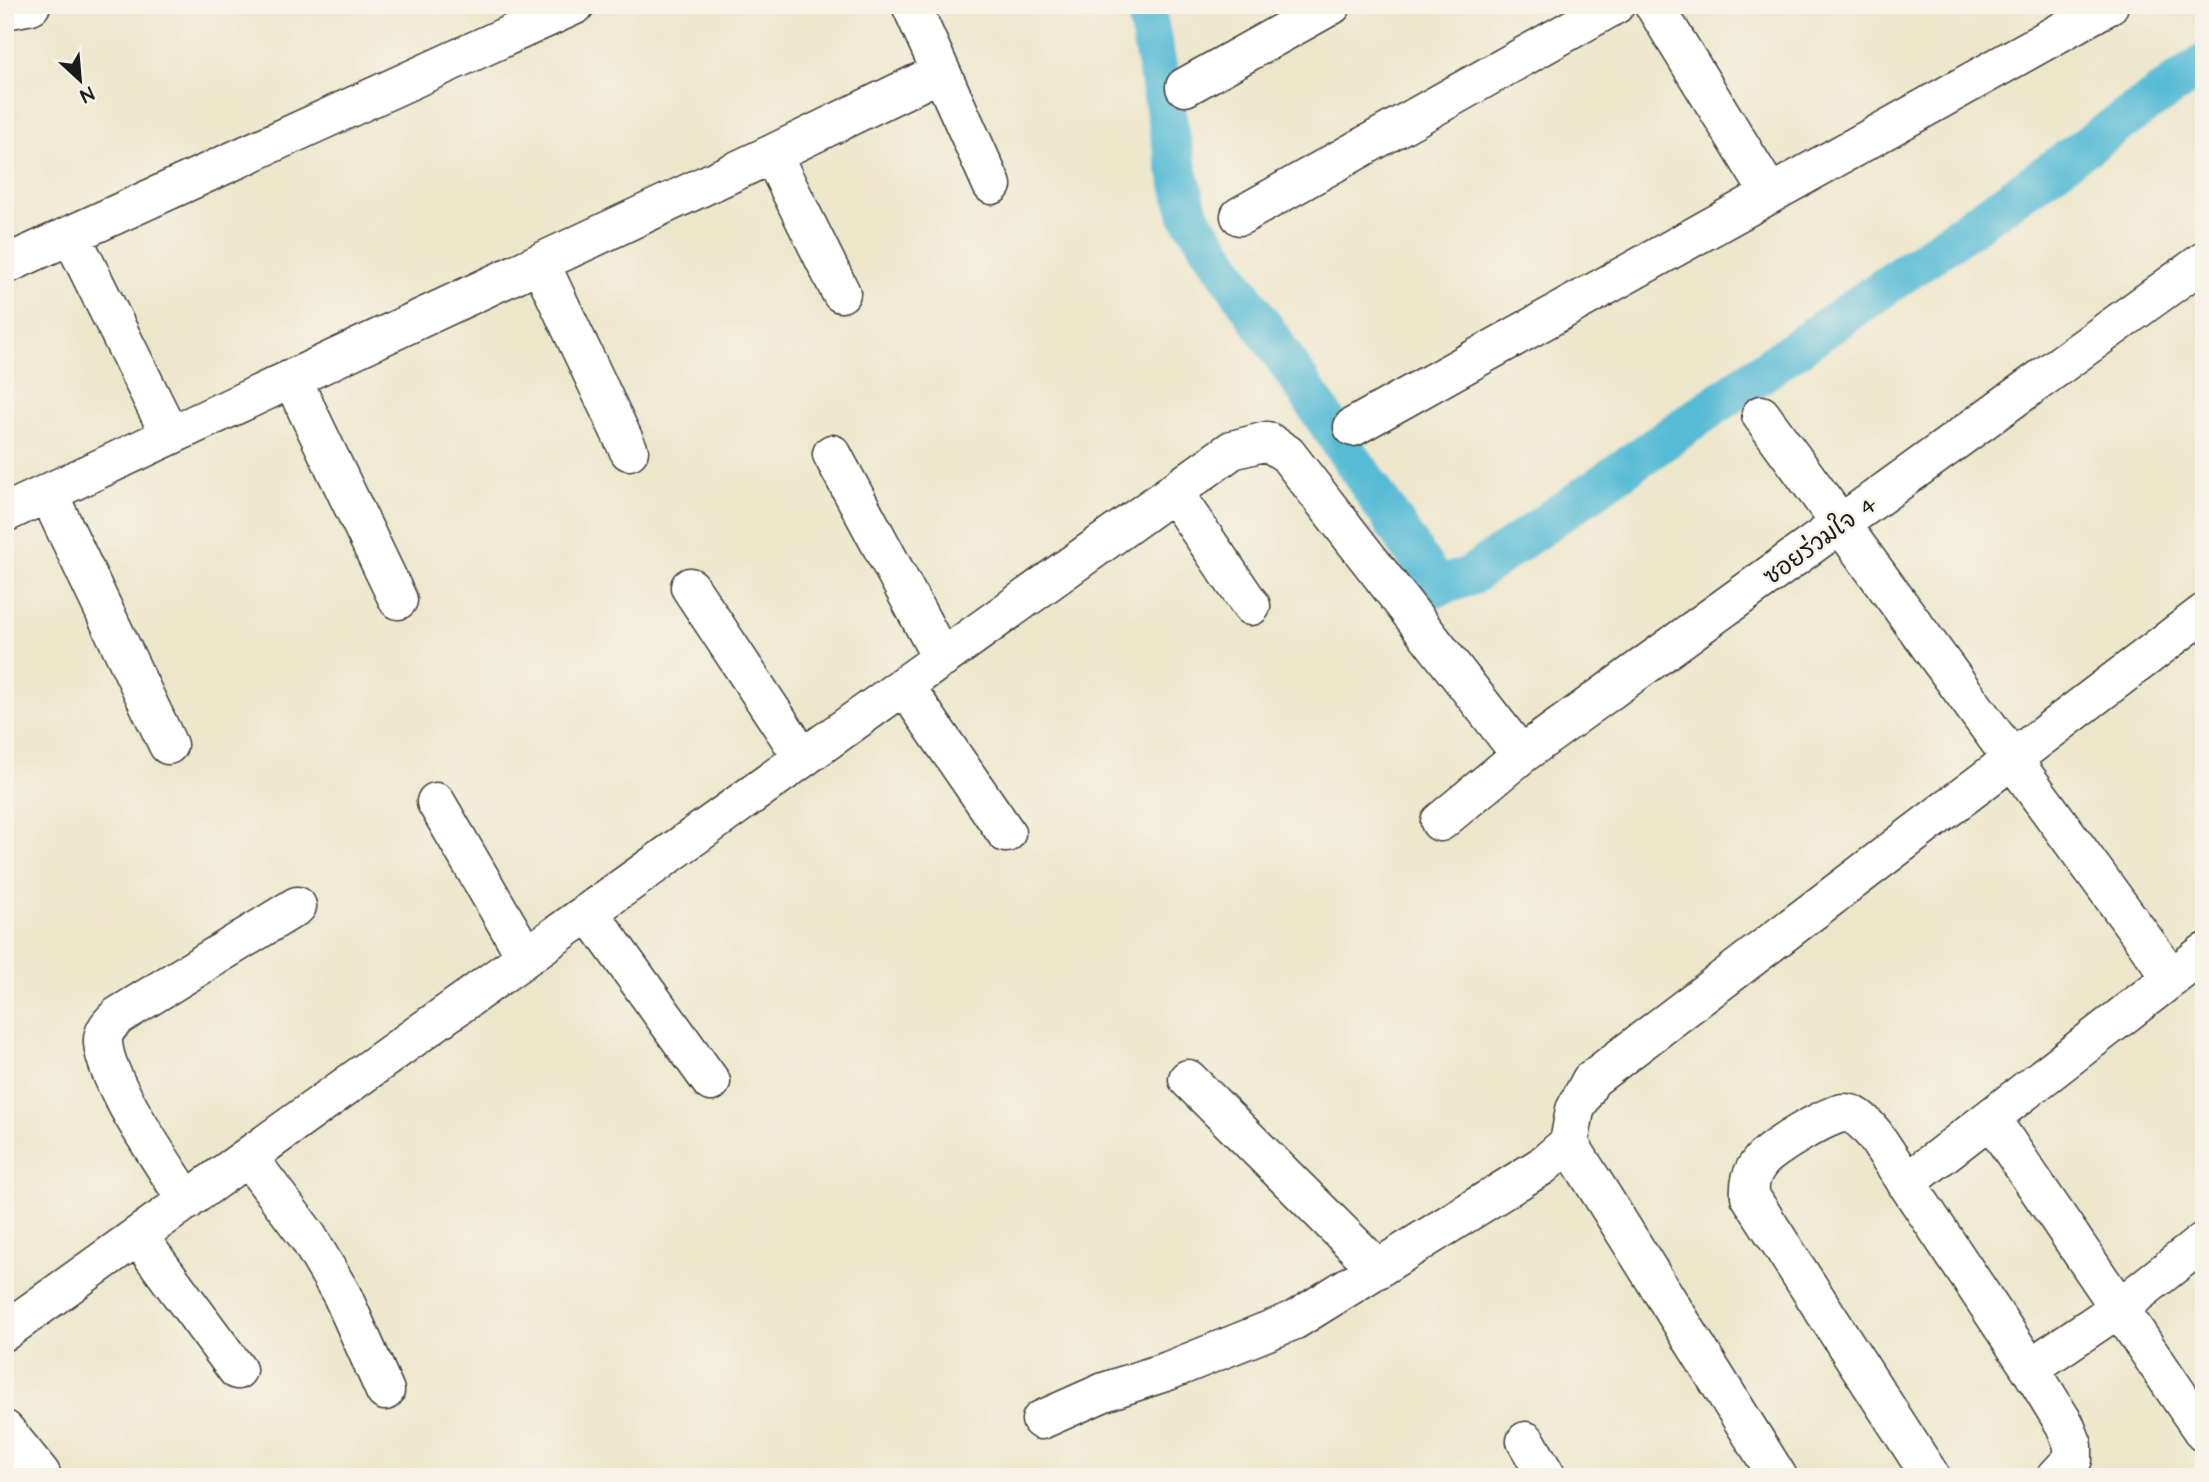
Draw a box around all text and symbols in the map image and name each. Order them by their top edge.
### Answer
north arrow [46,46,116,116]
text: N [75,79,98,109]
street label: ซอยร่วมใจ 4 [1757,488,1884,594]

